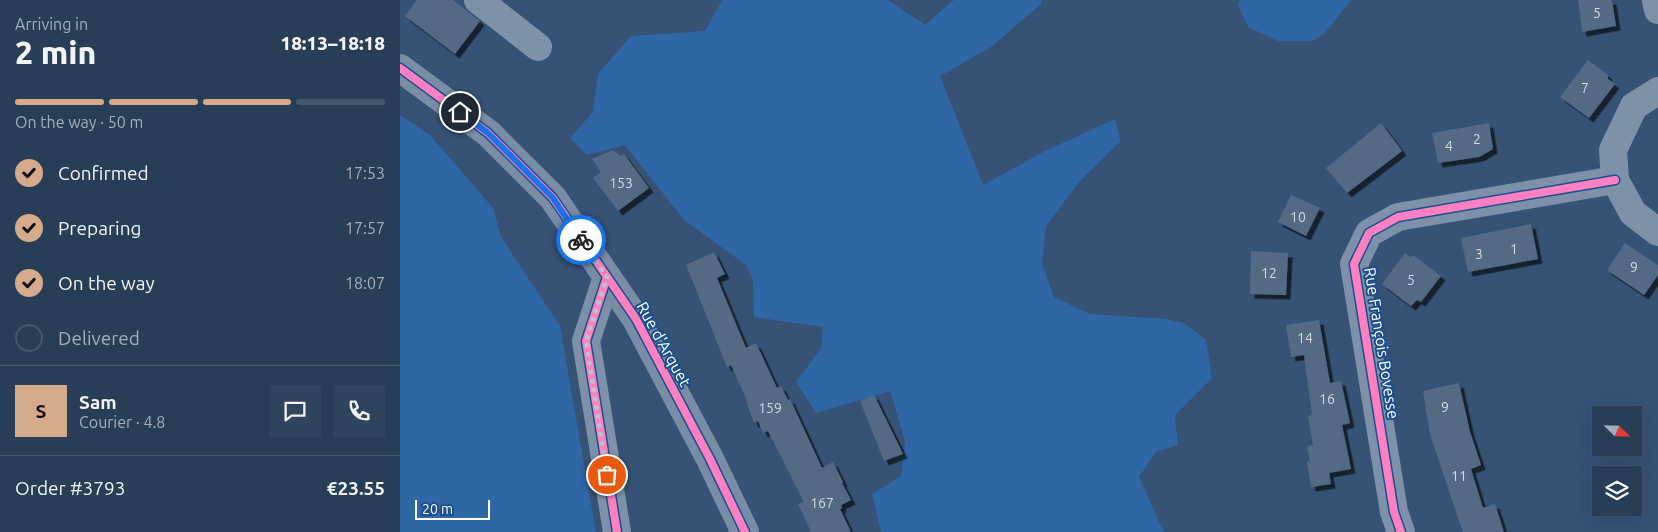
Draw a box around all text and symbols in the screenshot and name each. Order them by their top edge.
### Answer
house number: 5 [1593,5,1601,21]
text: Arriving in [15,15,88,33]
text: 18:13–18:18 [280,32,385,54]
text: 2 min [15,34,96,70]
house number: 7 [1581,80,1589,96]
pin [439,91,481,133]
icon: home [446,98,474,126]
text: On the way · 50 m [15,113,143,131]
house number: 2 [1473,131,1481,147]
house number: 4 [1445,138,1453,154]
icon: check [15,159,43,187]
text: Confirmed [58,162,149,184]
text: 17:53 [345,164,385,182]
house number: 153 [609,175,633,191]
house number: 10 [1290,209,1306,225]
icon: check [15,214,43,242]
courier [556,215,606,265]
text: Preparing [58,217,142,239]
text: 17:57 [345,219,385,237]
icon: bike [567,226,595,254]
house number: 1 [1510,241,1518,257]
house number: 3 [1475,246,1483,262]
house number: 9 [1630,259,1638,275]
house number: 12 [1261,265,1277,281]
street label: Rue François Bovesse [1361,266,1403,420]
icon: check [15,269,43,297]
text: On the way [58,272,155,294]
house number: 5 [1407,272,1415,288]
text: 18:07 [345,274,385,292]
street label: Rue d'Arquet [633,299,695,390]
text: Delivered [58,327,140,349]
house number: 14 [1297,330,1313,346]
button: chat [269,385,321,437]
button: phone [333,385,385,437]
text: Sam [79,391,117,413]
house number: 16 [1319,391,1335,407]
house number: 9 [1441,399,1449,415]
text: S [36,400,46,422]
house number: 159 [758,400,782,416]
north arrow [1592,406,1642,456]
map controls [1592,406,1642,516]
text: Courier · 4.8 [79,413,165,431]
pin [586,454,628,496]
icon: bag [593,461,621,489]
button: layers [1592,466,1642,516]
house number: 11 [1451,468,1467,484]
text: Order #3793 [15,477,125,499]
text: €23.55 [327,477,385,499]
house number: 167 [810,495,834,511]
scale bar [415,497,490,520]
text: 20 m [422,501,453,517]

